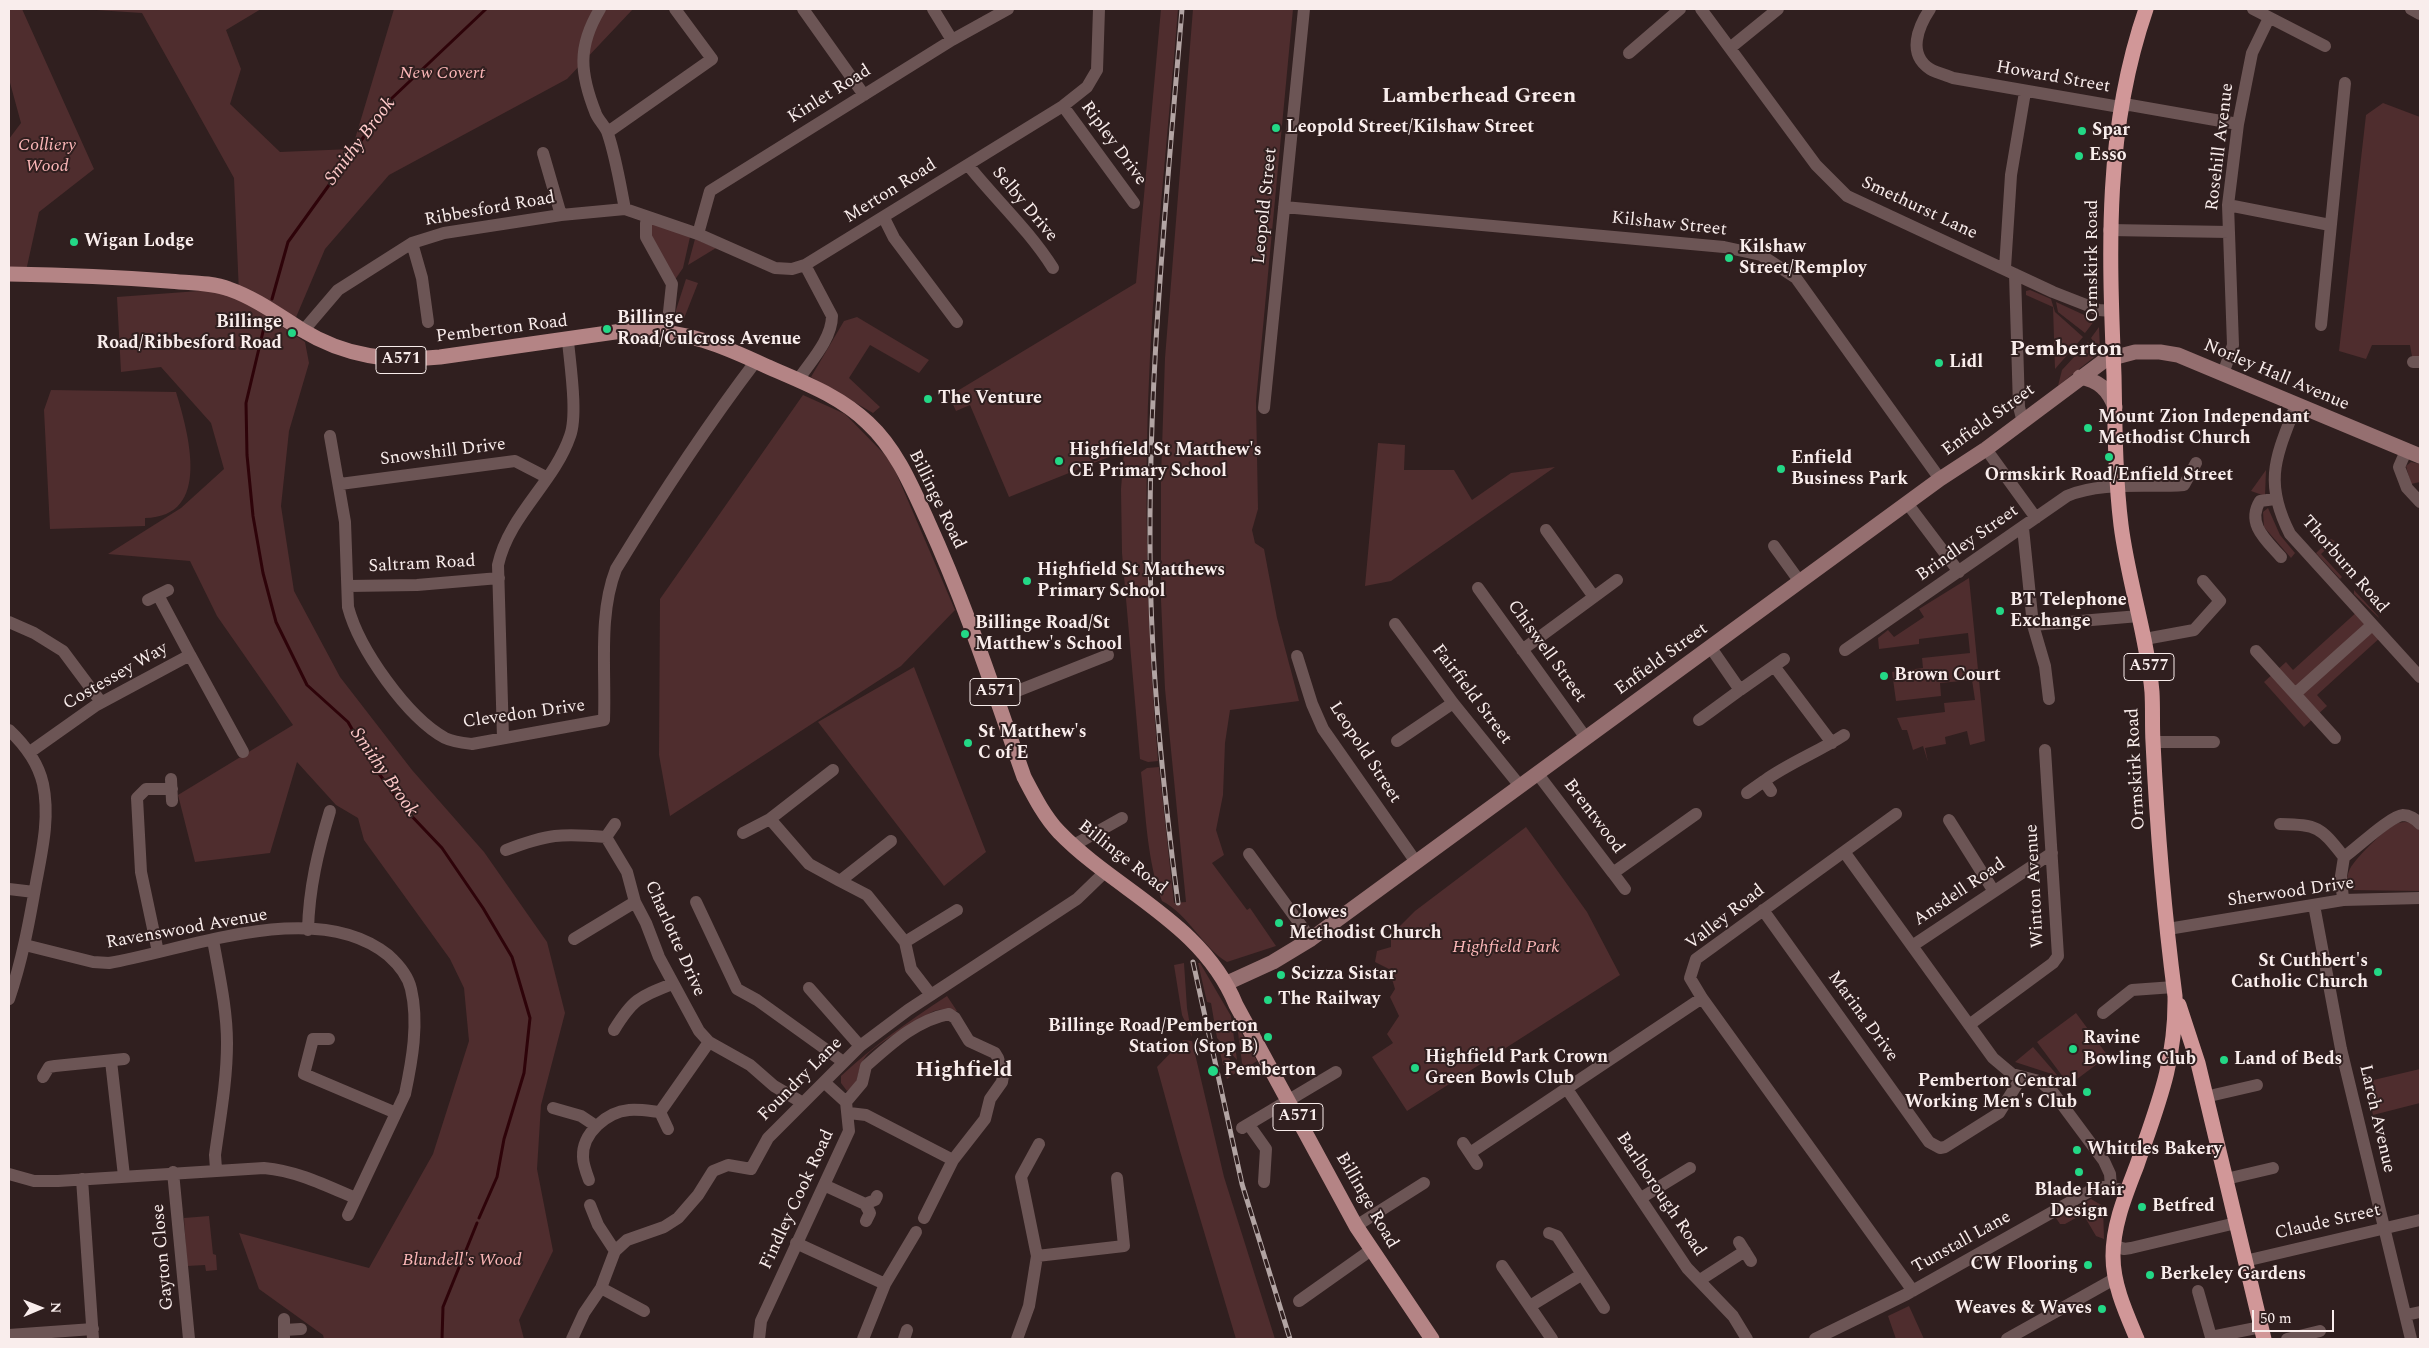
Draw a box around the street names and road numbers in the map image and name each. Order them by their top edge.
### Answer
street label: Howard Street [1994,57,2112,99]
street label: Kinlet Road [784,61,876,129]
street label: Rosehill Avenue [2202,82,2240,212]
street label: Ripley Drive [1075,98,1151,190]
street label: Leopold Street [1249,147,1283,265]
street label: Merton Road [841,155,941,229]
street label: Selby Drive [986,163,1062,247]
street label: Smethurst Lane [1857,173,1981,245]
street label: Ribbesford Road [423,188,557,232]
street label: Ormskirk Road [2082,200,2104,322]
street label: Kilshaw Street [1610,208,1728,242]
street label: Pemberton Road [435,311,569,349]
street label: Norley Hall Avenue [2200,336,2352,416]
road number: A571 [376,346,426,374]
street label: Enfield Street [1938,380,2040,462]
street label: Snowshill Drive [379,435,507,471]
street label: Billinge Road [903,447,969,553]
street label: Brindley Street [1913,501,2023,587]
street label: Thorburn Road [2296,512,2392,618]
street label: Saltram Road [368,551,476,579]
street label: Chiswell Street [1502,597,1590,707]
street label: Enfield Street [1611,619,1713,701]
street label: Costessey Way [60,638,172,716]
street label: Fairfield Street [1426,641,1516,749]
road number: A577 [2124,654,2174,680]
road number: A571 [970,679,1020,706]
street label: Clevedon Drive [461,696,587,734]
street label: Leopold Street [1323,698,1405,808]
street label: Ormskirk Road [2123,707,2151,831]
street label: Brentwood [1558,775,1628,859]
street label: Billinge Road [1073,816,1171,900]
street label: Winton Avenue [2022,823,2050,949]
street label: Ansdell Road [1910,854,2010,932]
street label: Sherwood Drive [2226,873,2356,913]
street label: Charlotte Drive [639,878,709,1000]
street label: Valley Road [1682,881,1770,955]
street label: Ravenswood Avenue [105,905,269,955]
street label: Marina Drive [1822,968,1902,1066]
street label: Foundry Lane [754,1033,848,1127]
street label: Larch Avenue [2353,1063,2399,1175]
road number: A571 [1273,1104,1323,1130]
street label: Findley Cook Road [756,1127,840,1273]
street label: Barlborough Road [1610,1129,1710,1261]
street label: Billinge Road [1330,1149,1402,1253]
street label: Claude Street [2273,1200,2383,1246]
street label: Gayton Close [149,1203,179,1311]
street label: Tunstall Lane [1909,1207,2015,1279]

